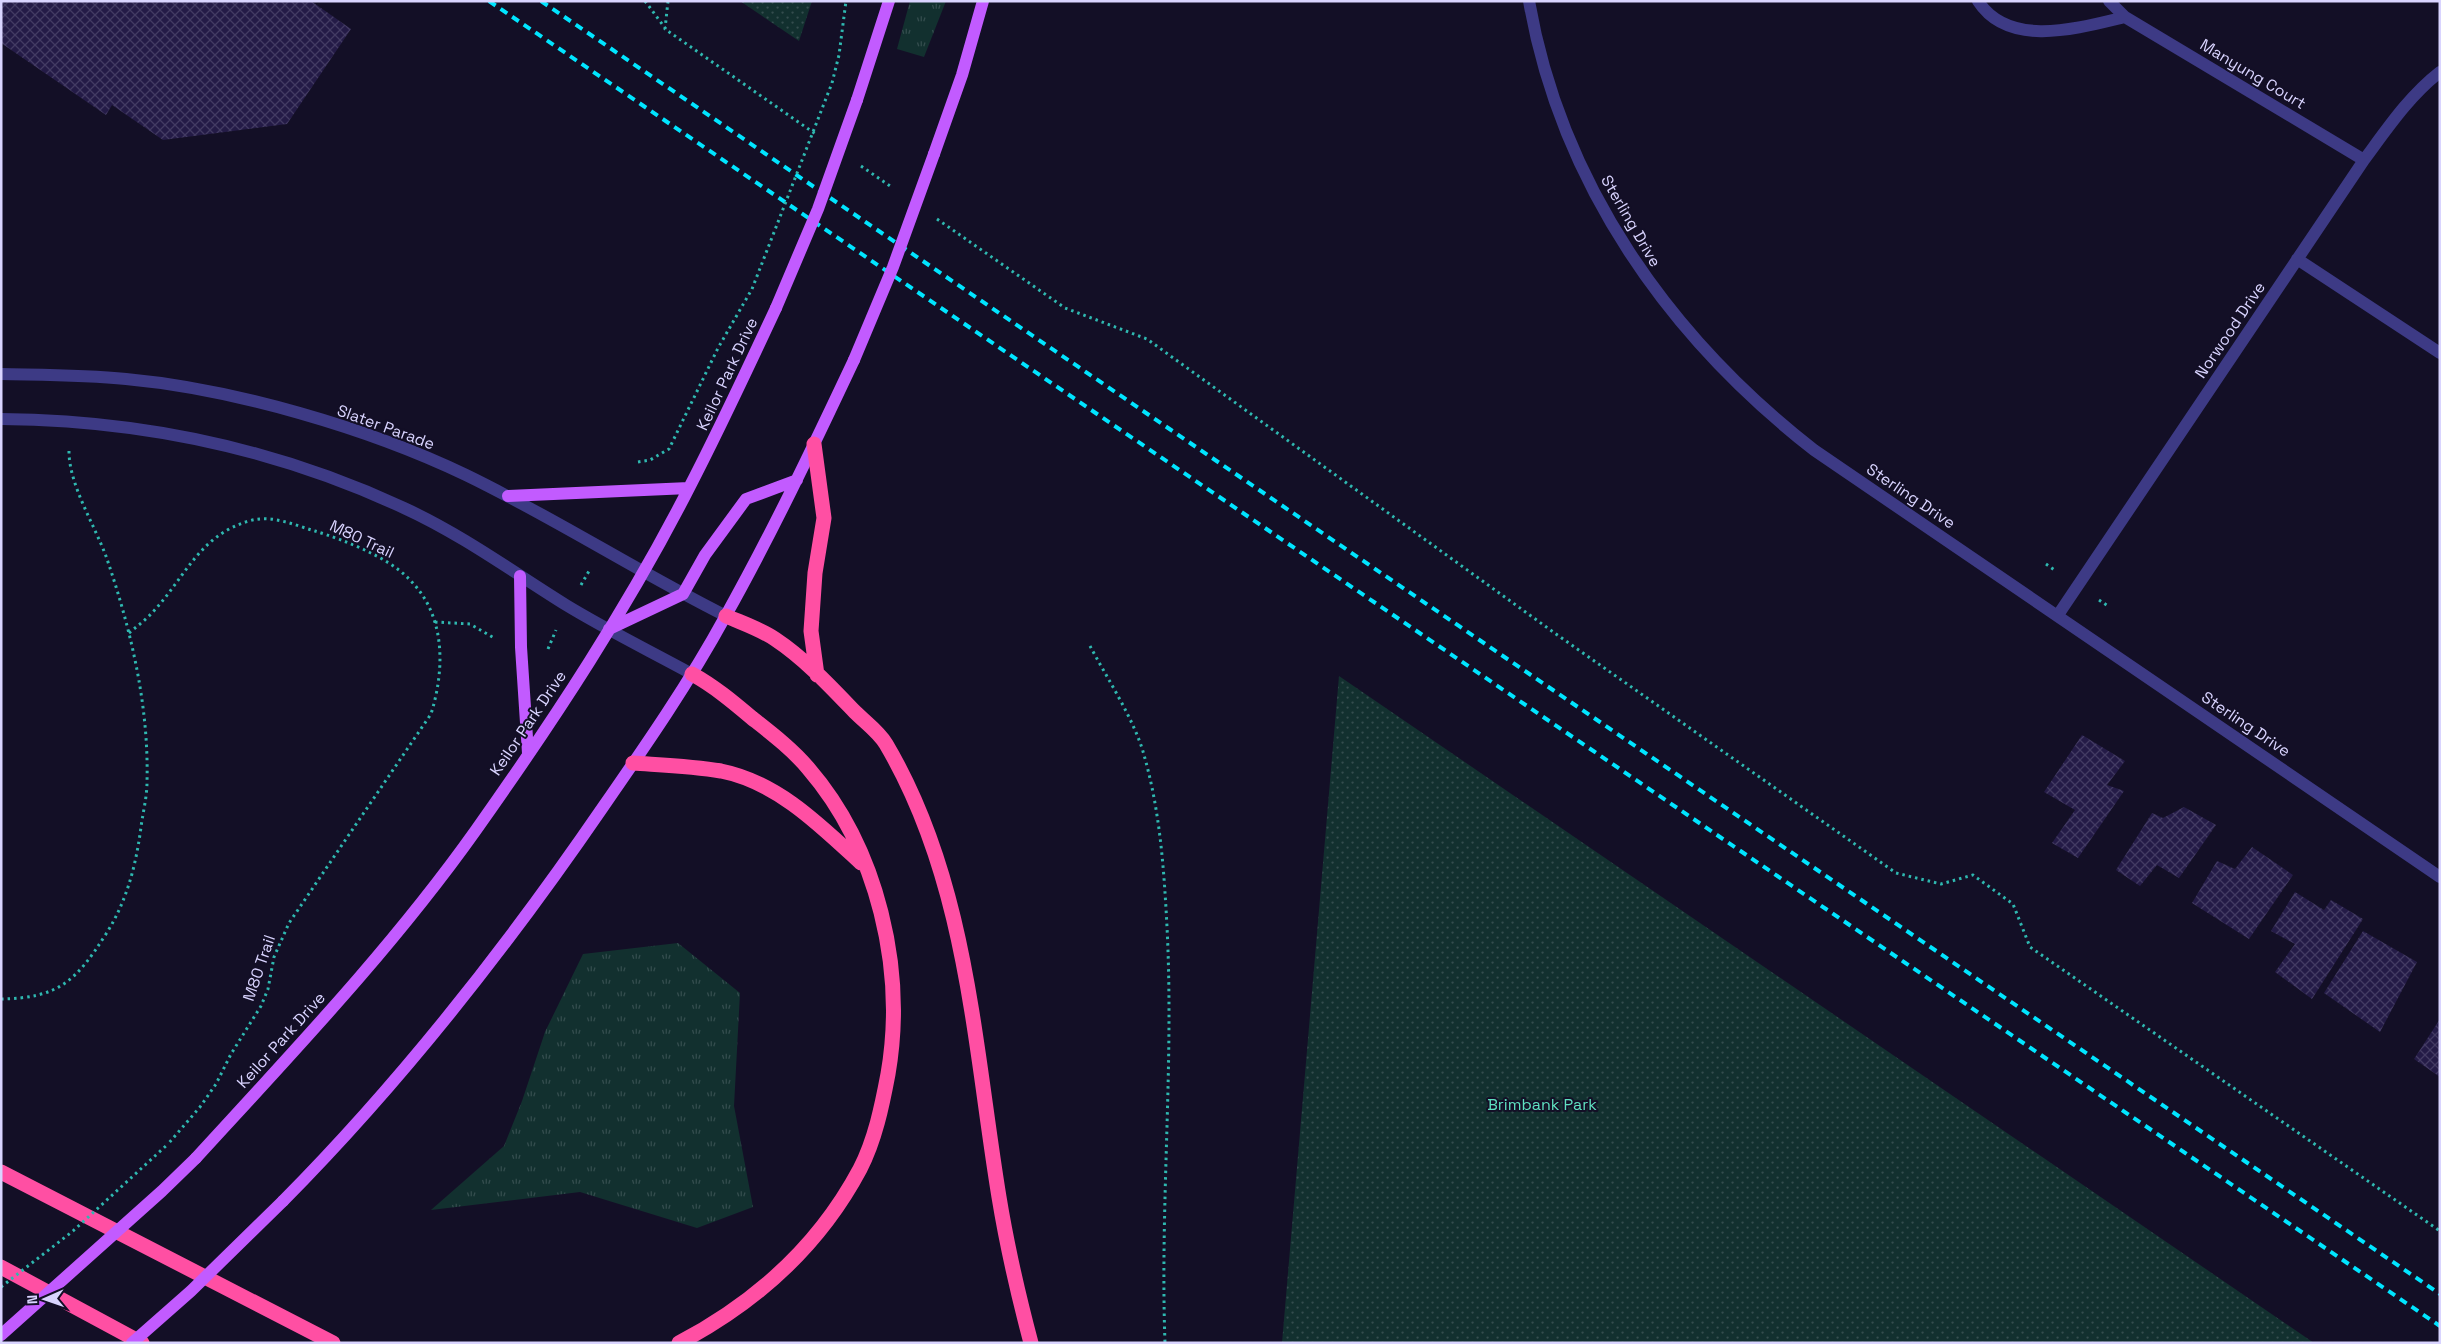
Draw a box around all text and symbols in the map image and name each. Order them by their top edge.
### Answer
street label: Manyung Court [2196,34,2310,114]
street label: Sterling Drive [1596,171,1666,271]
street label: Norwood Drive [2190,278,2270,382]
street label: Keilor Park Drive [692,314,762,434]
street label: Slater Parade [334,400,438,454]
street label: Sterling Drive [1863,459,1959,533]
street label: M80 Trail [326,515,398,563]
street label: Keilor Park Drive [485,666,571,780]
street label: Sterling Drive [2198,687,2294,761]
street label: M80 Trail [238,932,280,1004]
street label: Keilor Park Drive [232,987,330,1093]
park label: Brimbank Park [1487,1094,1597,1115]
north arrow [20,1274,70,1324]
text: N [23,1294,41,1304]

